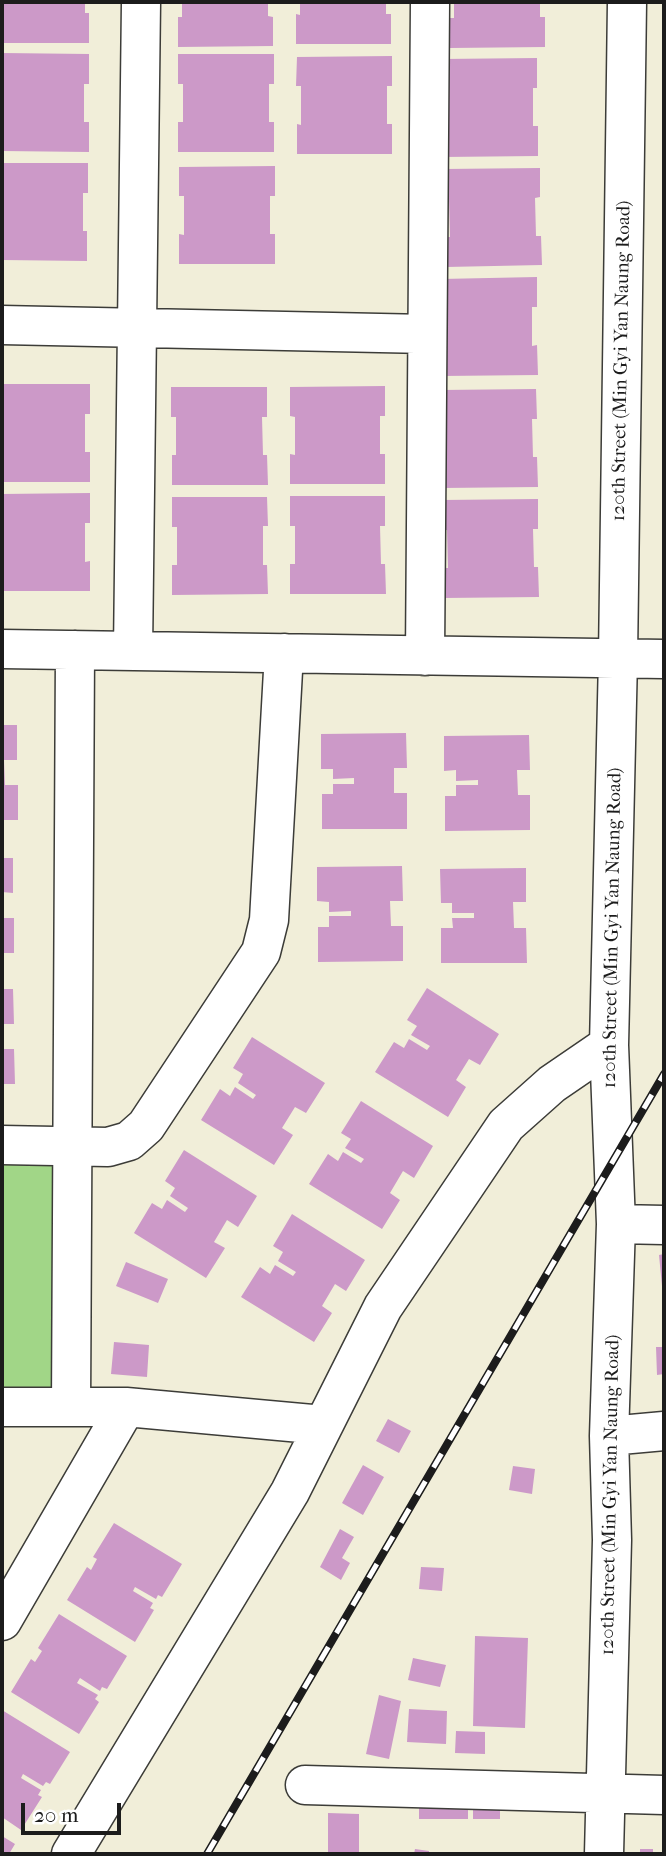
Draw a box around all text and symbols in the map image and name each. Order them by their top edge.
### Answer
street label: 120th Street (Min Gyi Yan Naung Road) [608,200,636,522]
street label: 120th Street (Min Gyi Yan Naung Road) [599,767,627,1089]
street label: 120th Street (Min Gyi Yan Naung Road) [597,1334,625,1656]
scale bar [24,1790,124,1834]
text: 20 m [34,1803,78,1827]

